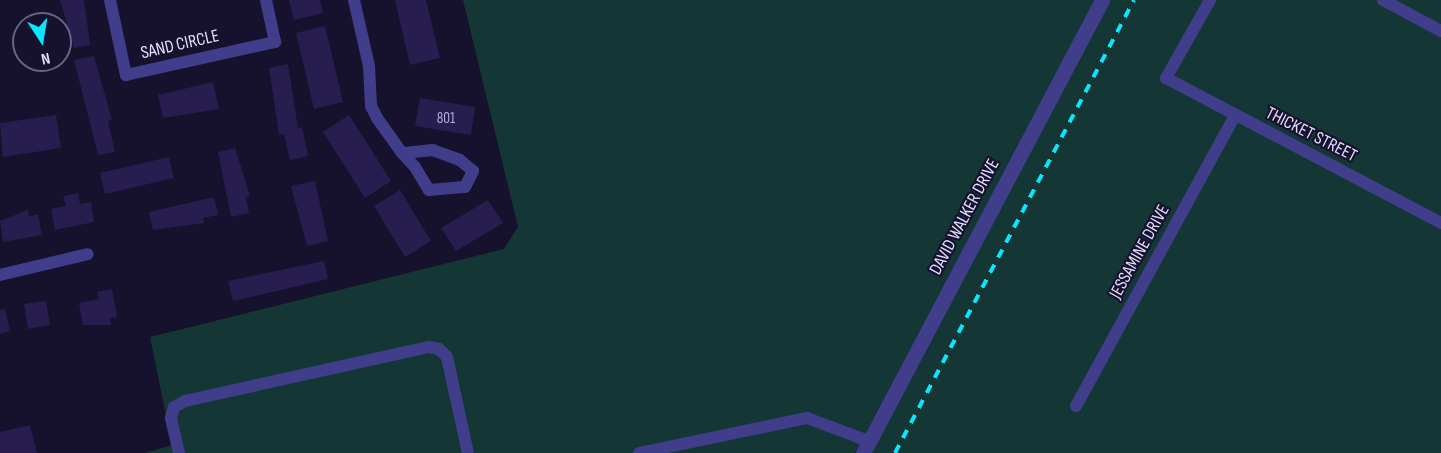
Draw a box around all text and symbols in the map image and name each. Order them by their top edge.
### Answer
north arrow [12,12,72,72]
street label: SAND CIRCLE [139,26,221,64]
text: N [39,48,52,68]
street label: THICKET STREET [1262,103,1360,167]
house number: 801 [437,110,455,128]
street label: DAVID WALKER DRIVE [925,155,1005,279]
street label: JESSAMINE DRIVE [1105,201,1175,303]

